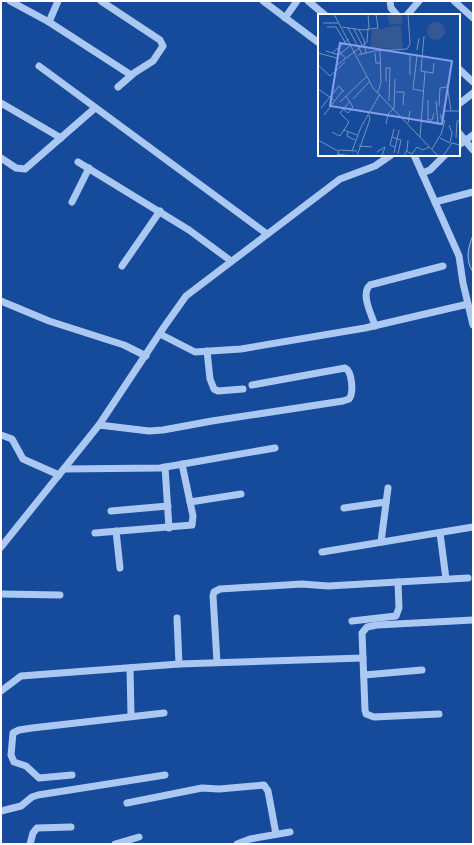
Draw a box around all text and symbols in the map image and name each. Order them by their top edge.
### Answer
inset map [318,14,460,156]

